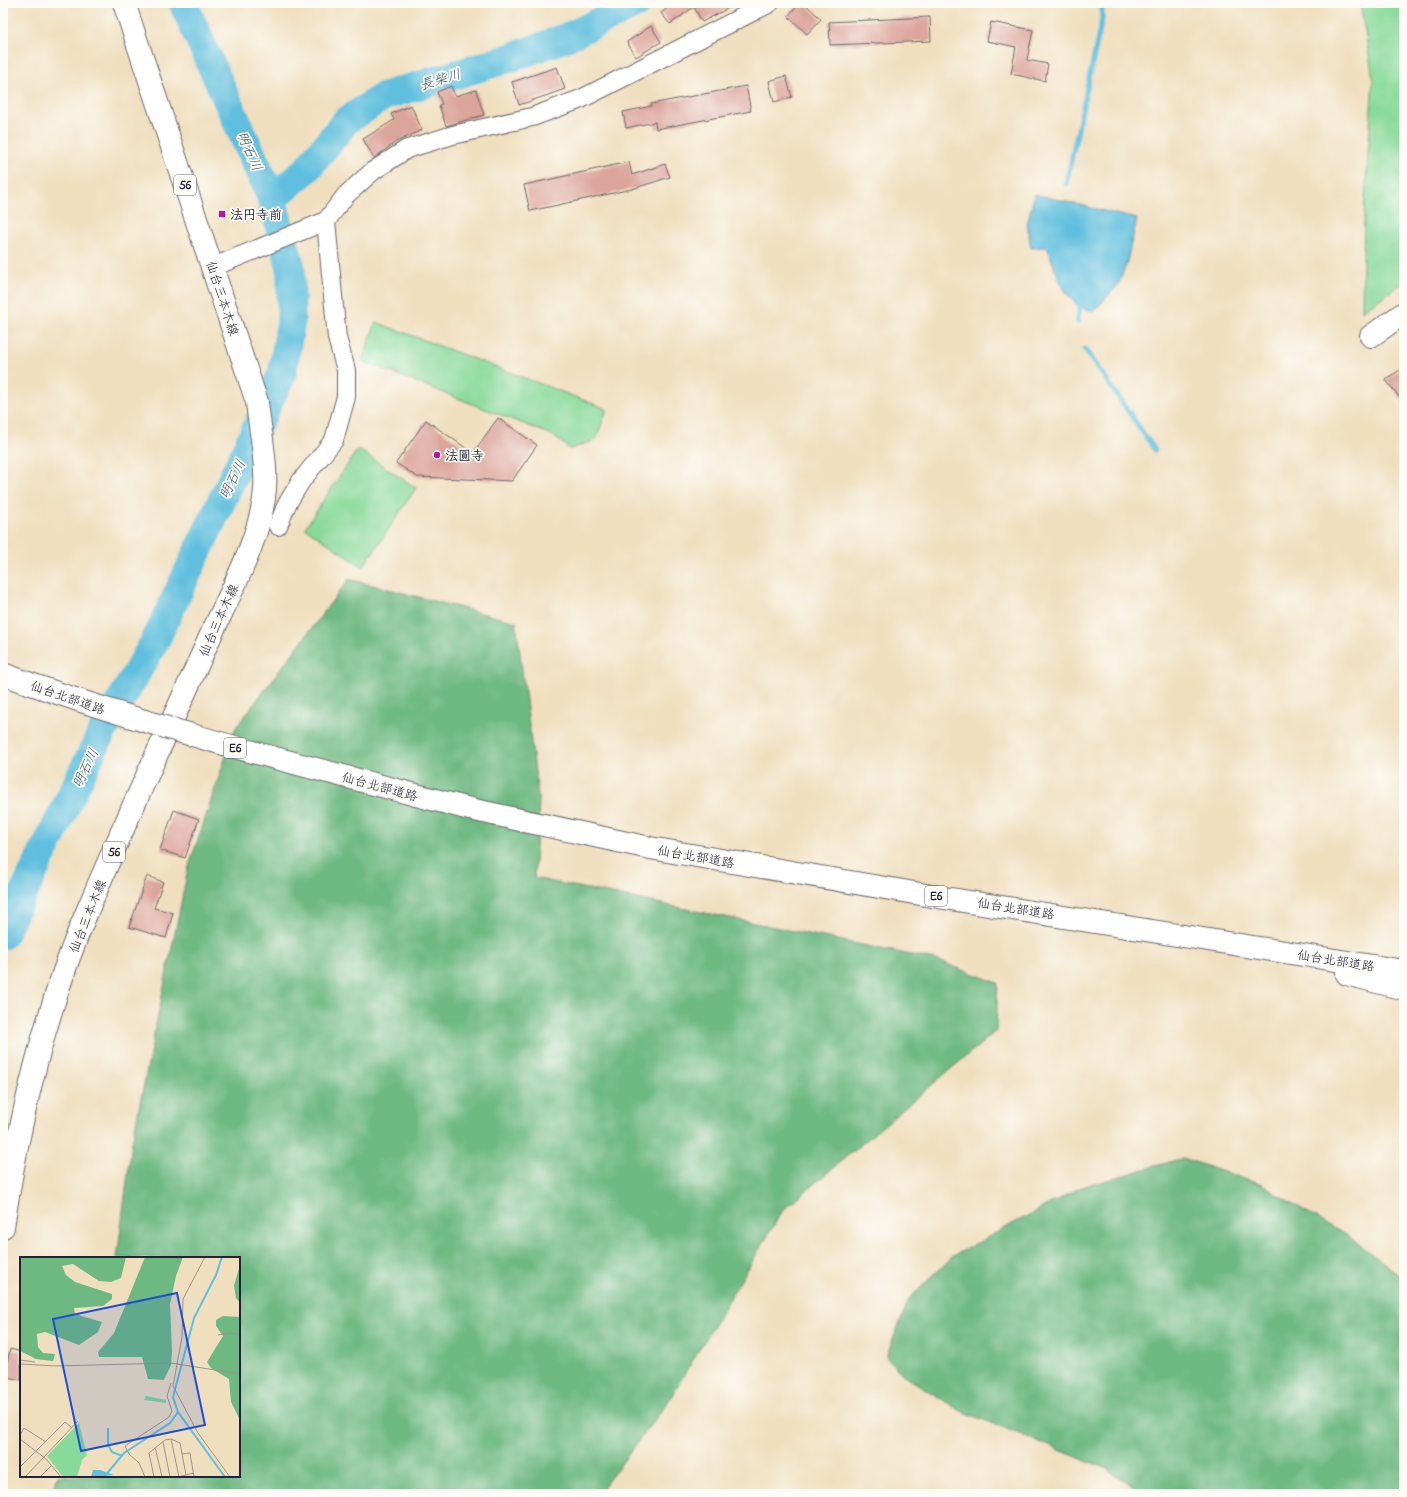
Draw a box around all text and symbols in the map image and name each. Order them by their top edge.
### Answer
water label: 長柴川 [417,64,464,97]
water label: 明石川 [230,128,267,175]
road number: 56 [174,175,196,195]
place label: 法円寺前 [230,206,282,225]
marker: 法円寺前 [217,209,227,219]
street label: 仙台三本木線 [200,258,243,339]
place label: 法圓寺 [445,447,484,466]
marker: 法圓寺 [432,450,442,460]
water label: 明石川 [215,456,252,503]
street label: 仙台三本木線 [195,580,244,660]
street label: 仙台北部道路 [28,677,107,720]
road number: E6 [224,738,246,758]
water label: 明石川 [68,745,105,792]
street label: 仙台北部道路 [339,768,420,807]
street label: 仙台北部道路 [656,841,736,874]
road number: 56 [103,842,125,862]
street label: 仙台三本木線 [65,876,112,956]
road number: E6 [925,886,947,906]
street label: 仙台北部道路 [976,894,1056,925]
street label: 仙台北部道路 [1296,946,1376,977]
inset map [20,1257,240,1477]

